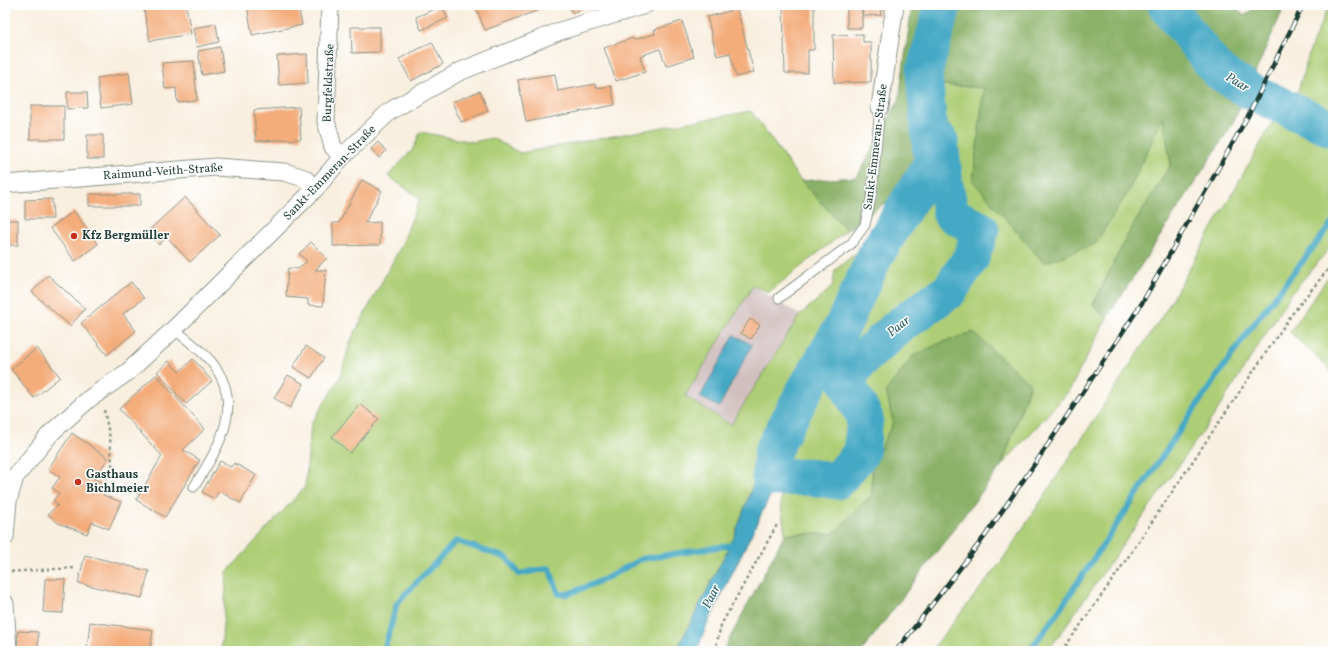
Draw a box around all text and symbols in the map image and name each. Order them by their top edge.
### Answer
street label: Burgfeldstraße [320,43,338,123]
water label: Paar [1222,69,1252,97]
street label: Sankt-Emmeran-Straße [860,83,892,211]
street label: Sankt-Emmeran-Straße [280,122,380,224]
street label: Raimund-Veith-Straße [102,160,224,184]
place label: Kfz Bergmüller [82,228,169,244]
marker: Kfz Bergmüller [69,231,79,241]
water label: Paar [884,312,914,342]
place label: Gasthaus Bichlmeier [86,467,149,497]
marker: Gasthaus Bichlmeier [73,477,83,487]
water label: Paar [699,582,726,612]

